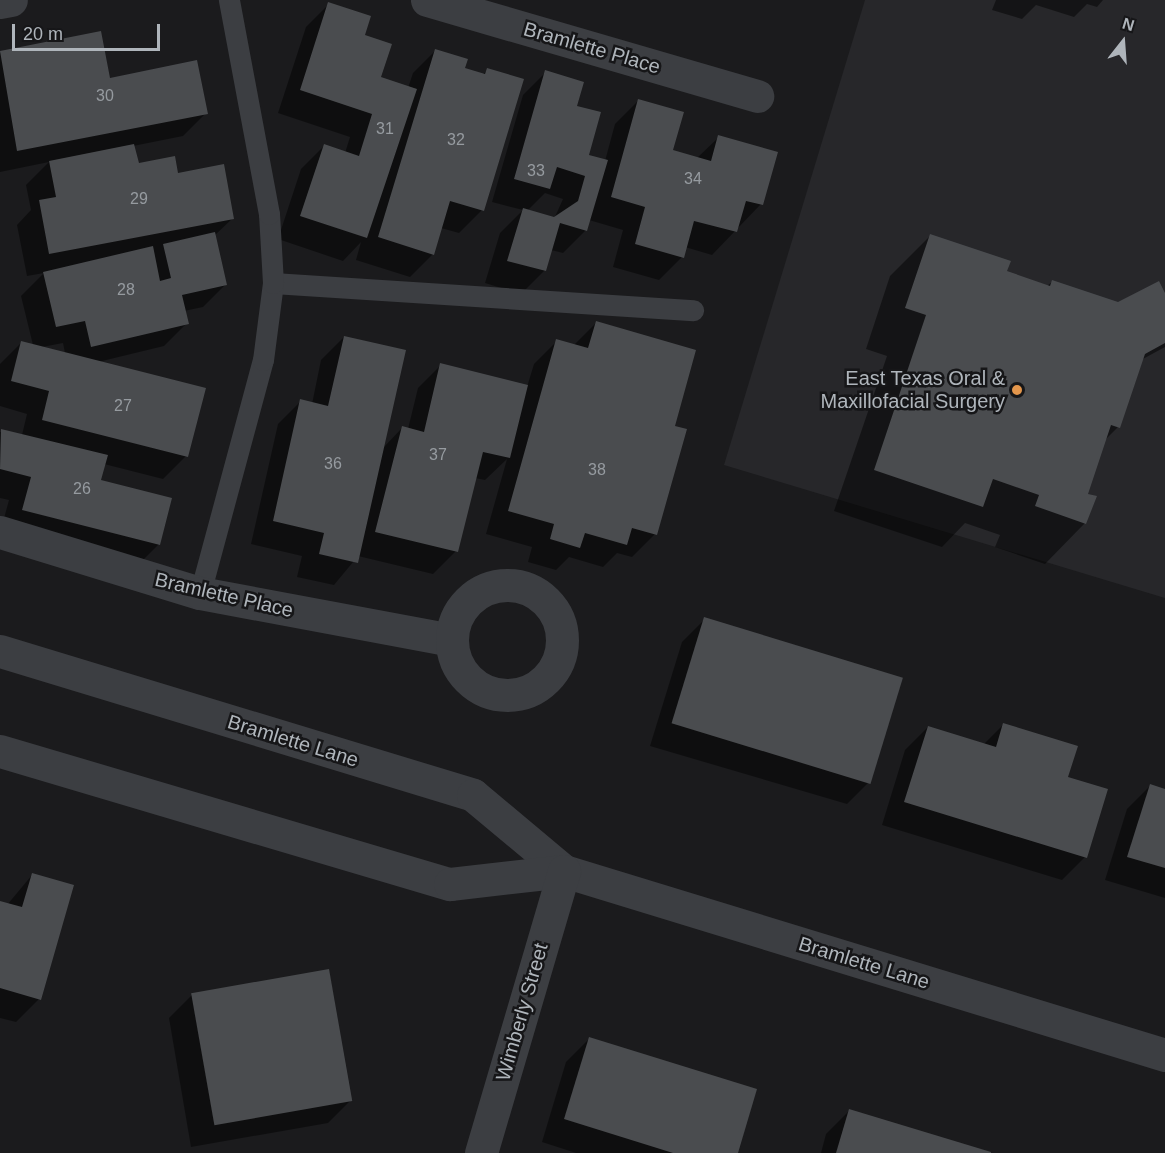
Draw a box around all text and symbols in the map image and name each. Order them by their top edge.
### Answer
scale bar [15,12,164,50]
north arrow [1093,12,1153,72]
text: N [1120,14,1136,34]
street label: Bramlette Place [521,17,663,79]
text: 20 m [23,24,63,44]
house number: 30 [96,86,114,106]
house number: 31 [376,119,394,139]
house number: 32 [447,130,465,150]
house number: 33 [527,161,545,181]
house number: 34 [684,169,702,189]
house number: 29 [130,189,148,209]
house number: 28 [117,280,135,300]
place label: East Texas Oral & Maxillofacial Surgery [820,366,1005,413]
marker: East Texas Oral & Maxillofacial Surgery [1010,383,1024,397]
house number: 27 [114,396,132,416]
house number: 37 [429,445,447,465]
house number: 36 [324,454,342,474]
house number: 38 [588,460,606,480]
house number: 26 [73,479,91,499]
street label: Bramlette Place [153,567,295,623]
street label: Bramlette Lane [225,710,361,772]
street label: Bramlette Lane [796,932,932,994]
street label: Wimberly Street [491,940,553,1084]

